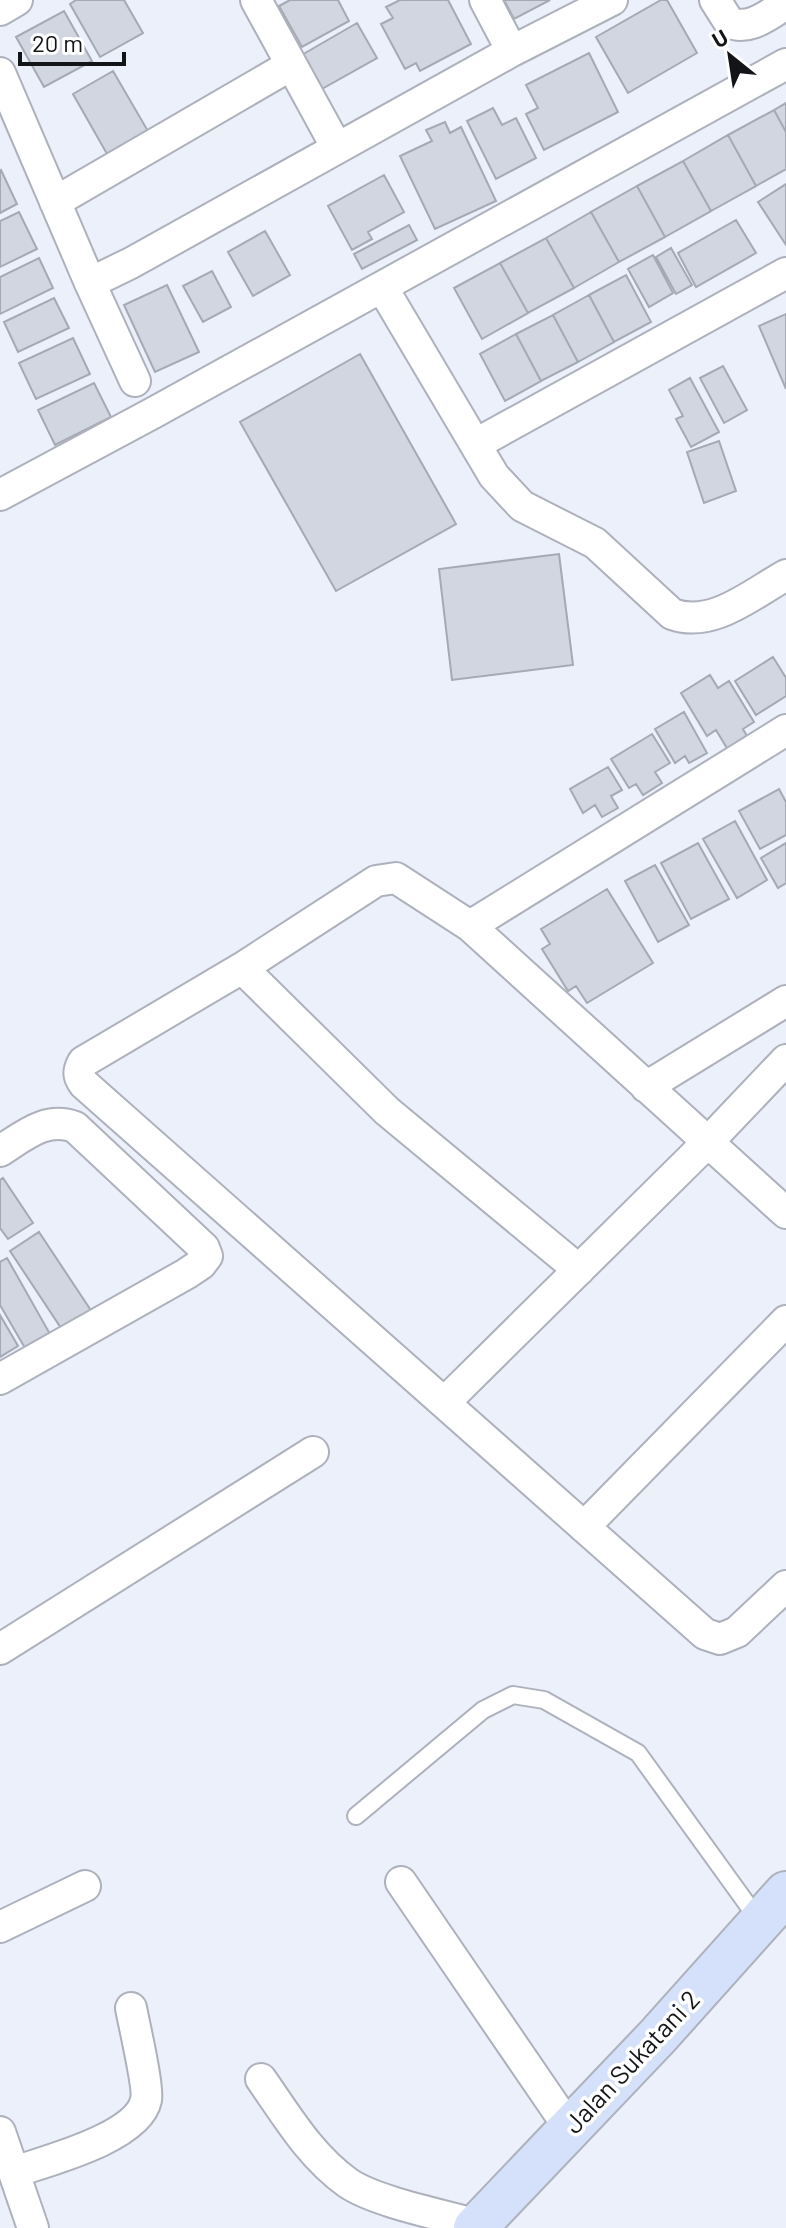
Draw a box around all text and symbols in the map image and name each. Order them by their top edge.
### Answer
scale bar [20,16,124,66]
north arrow [690,16,770,96]
text: U [707,23,732,53]
text: 20 m [32,28,83,57]
street label: Jalan Sukatani 2 [557,1983,705,2139]

